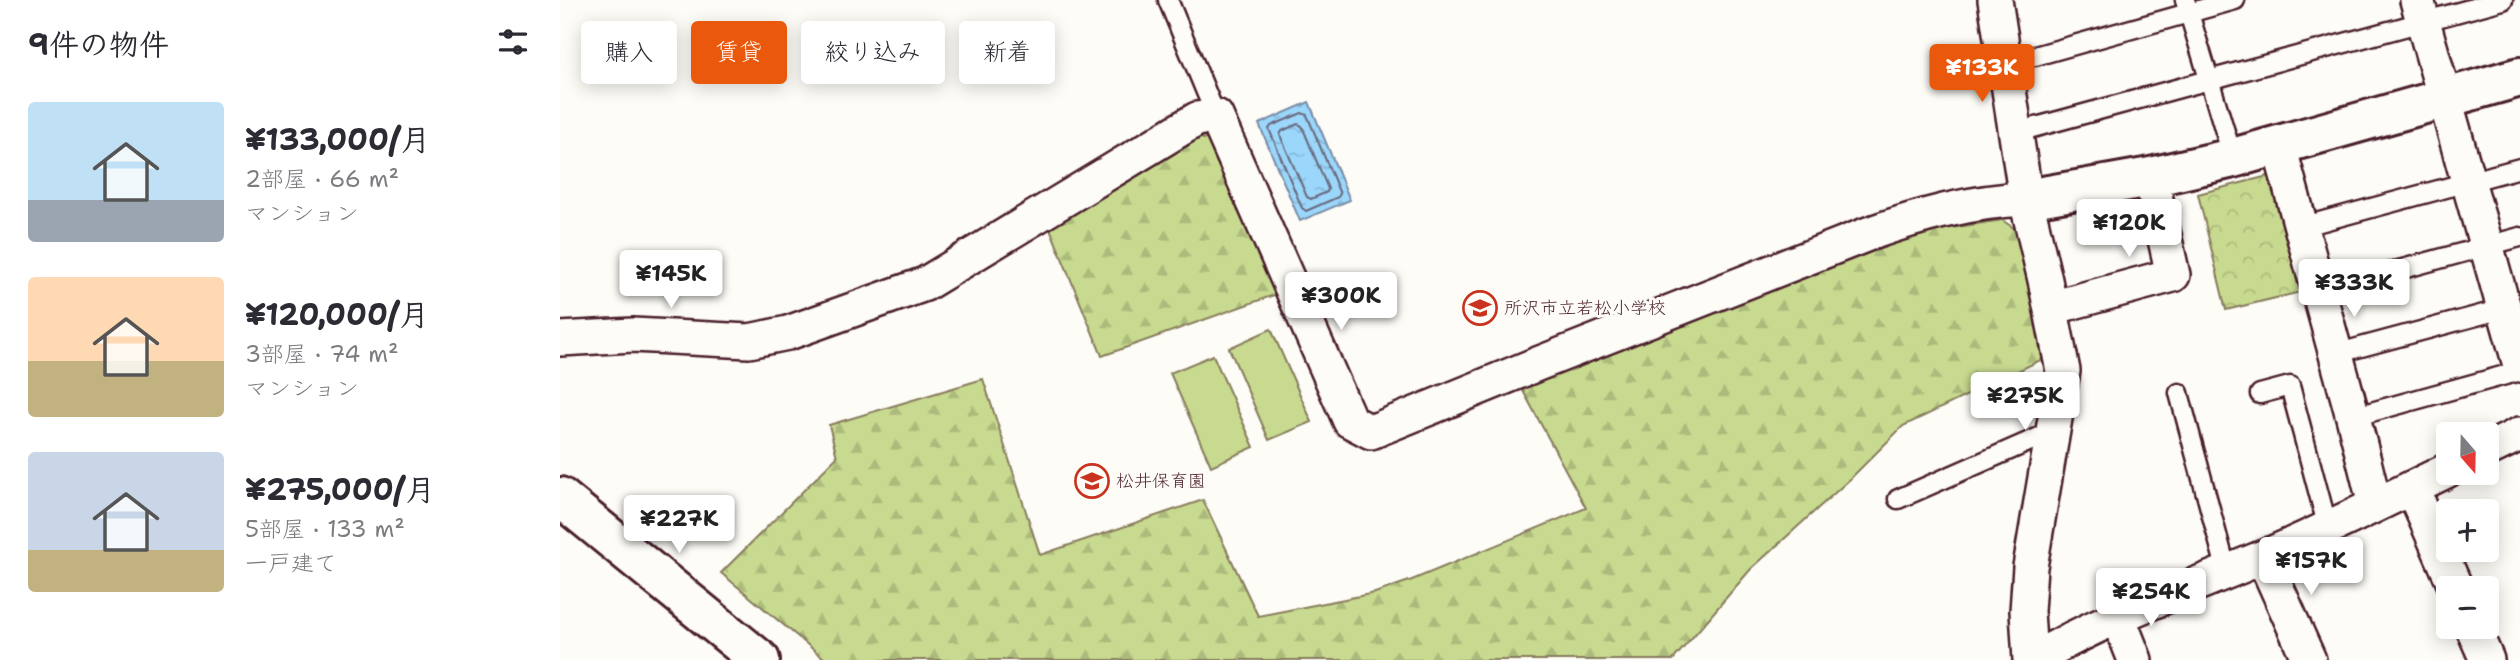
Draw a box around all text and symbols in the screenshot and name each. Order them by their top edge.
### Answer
chip: 購入 [581,21,677,84]
chip: 賃貸 [691,21,787,84]
chip: 絞り込み [801,21,945,84]
chip: 新着 [959,21,1055,84]
icon: filters [494,23,532,61]
text: 9件の物件 [28,24,169,65]
pin: ¥133K [1933,44,2031,104]
text: ¥133K [1946,52,2018,82]
text: ¥133,000/月 [245,119,430,160]
icon: home [84,130,168,214]
text: 2部屋 · 66 m² [245,164,399,194]
text: マンション [245,198,359,228]
pin: ¥120K [2080,200,2178,259]
text: ¥120K [2093,207,2165,237]
pin: ¥145K [622,250,720,310]
text: ¥145K [635,258,707,288]
pin: ¥333K [2305,260,2403,319]
text: ¥333K [2315,267,2393,297]
pin: ¥300K [1292,272,1390,332]
text: ¥300K [1301,280,1381,310]
school or university icon: 所沢市立若松小学校 [1461,289,1499,327]
text: ¥120,000/月 [245,294,429,335]
place label: 所沢市立若松小学校 [1504,296,1666,320]
icon: home [84,305,168,389]
text: 3部屋 · 74 m² [245,339,399,369]
pin: ¥275K [1976,372,2074,432]
text: マンション [245,373,359,403]
text: ¥275K [1987,380,2063,410]
north arrow [2436,422,2499,485]
map controls [2436,422,2499,639]
school or university icon: 松井保育園 [1073,462,1111,500]
text: ¥275,000/月 [245,469,435,510]
place label: 松井保育園 [1116,469,1206,493]
icon: home [84,480,168,564]
pin: ¥227K [630,496,728,555]
button: + [2436,499,2499,562]
text: ¥227K [640,503,718,533]
text: 5部屋 · 133 m² [245,514,405,544]
pin: ¥157K [2262,538,2360,597]
text: ¥157K [2275,545,2347,575]
text: 一戸建て [245,548,337,578]
pin: ¥254K [2102,568,2200,628]
text: ¥254K [2112,576,2190,606]
button: − [2436,576,2499,639]

